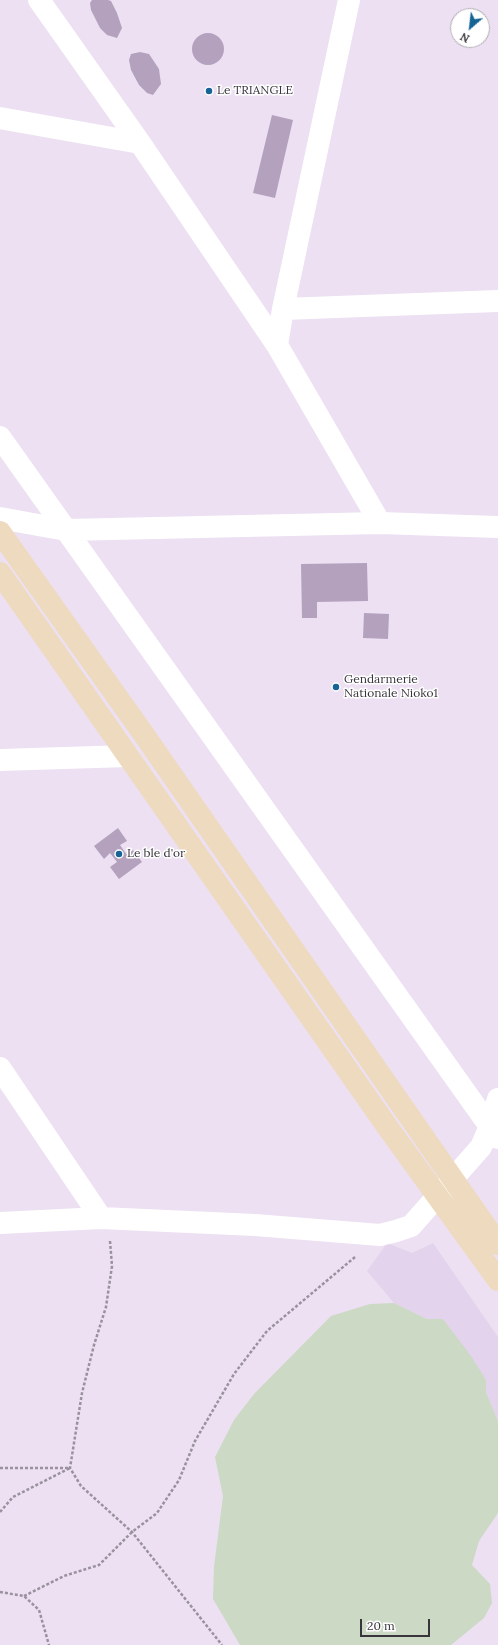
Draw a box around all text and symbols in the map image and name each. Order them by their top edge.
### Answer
north arrow [450,8,490,48]
text: N [458,30,472,46]
place label: Le TRIANGLE [217,84,293,98]
marker: Le TRIANGLE [204,86,214,96]
place label: Gendarmerie Nationale Nioko1 [344,673,438,701]
marker: Gendarmerie Nationale Nioko1 [331,682,341,692]
place label: Le ble d'or [127,847,185,861]
marker: Le ble d'or [114,849,124,859]
scale bar [362,1611,432,1637]
text: 20 m [367,1618,395,1633]

